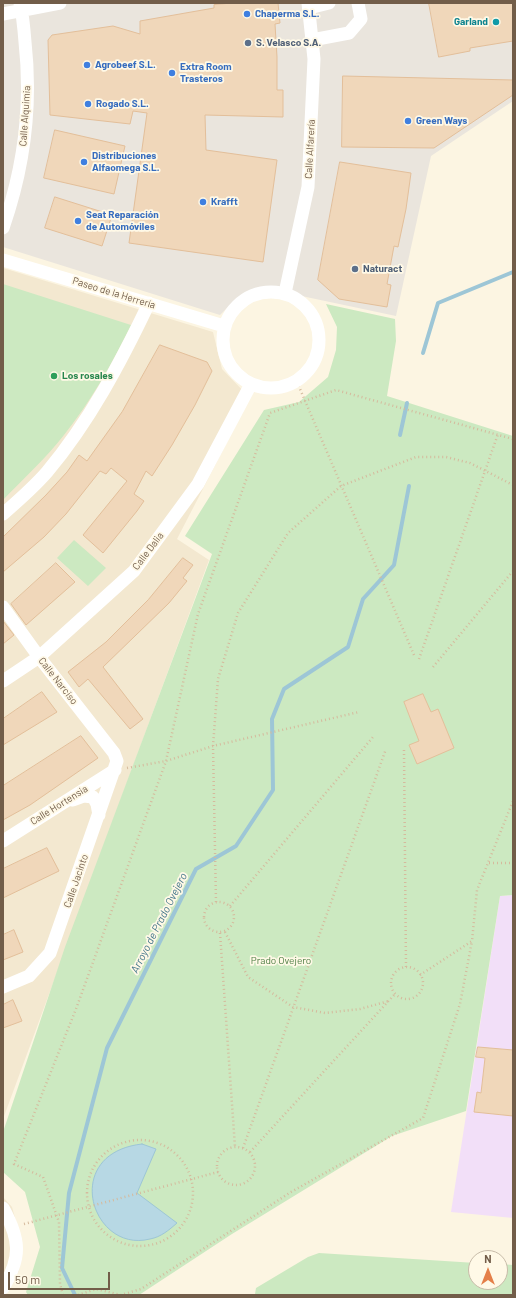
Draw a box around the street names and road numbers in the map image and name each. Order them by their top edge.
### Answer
street label: Calle Alquimia [17,85,33,147]
street label: Calle Alfarería [302,119,318,179]
street label: Paseo de la Herrería [71,275,157,311]
street label: Calle Dalia [130,530,166,572]
street label: Calle Narciso [36,655,80,707]
street label: Calle Hortensia [28,783,90,827]
street label: Calle Jacinto [61,853,91,909]

